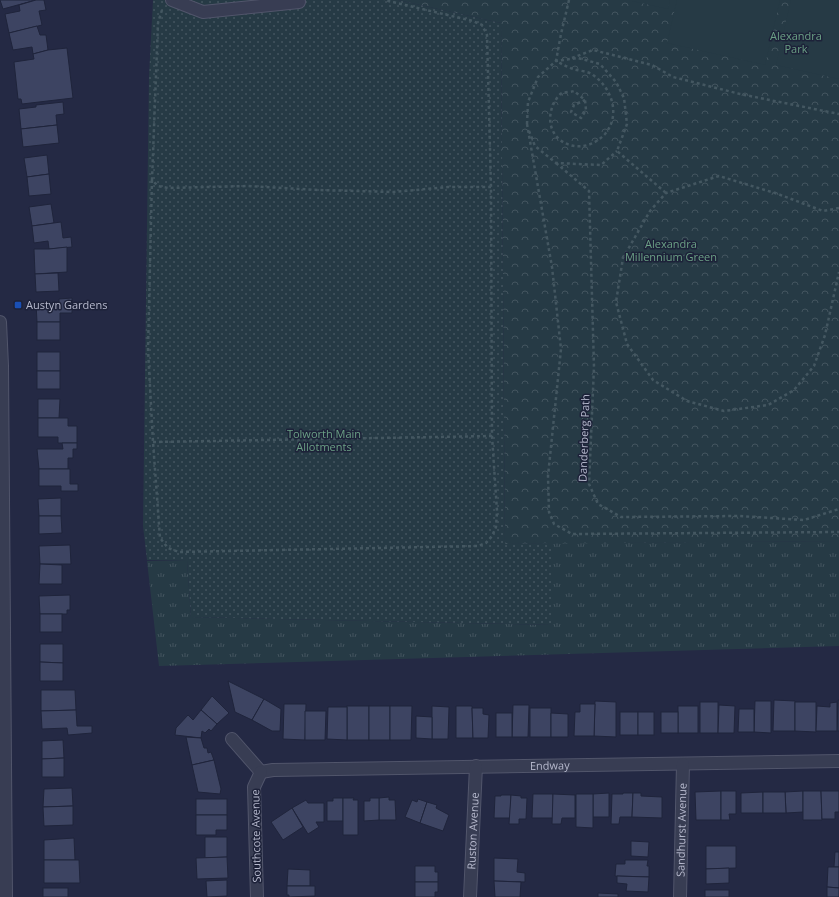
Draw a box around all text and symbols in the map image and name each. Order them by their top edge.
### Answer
park label: Alexandra Park [770,28,822,56]
park label: Alexandra Millennium Green [625,236,717,264]
place label: Austyn Gardens [26,297,107,312]
marker: Austyn Gardens [13,300,23,310]
street label: Danderberg Path [574,394,593,482]
park label: Tolworth Main Allotments [287,426,361,454]
street label: Endway [530,757,570,773]
street label: Sandhurst Avenue [672,783,690,877]
street label: Southcote Avenue [247,789,264,883]
street label: Ruston Avenue [463,792,482,870]

